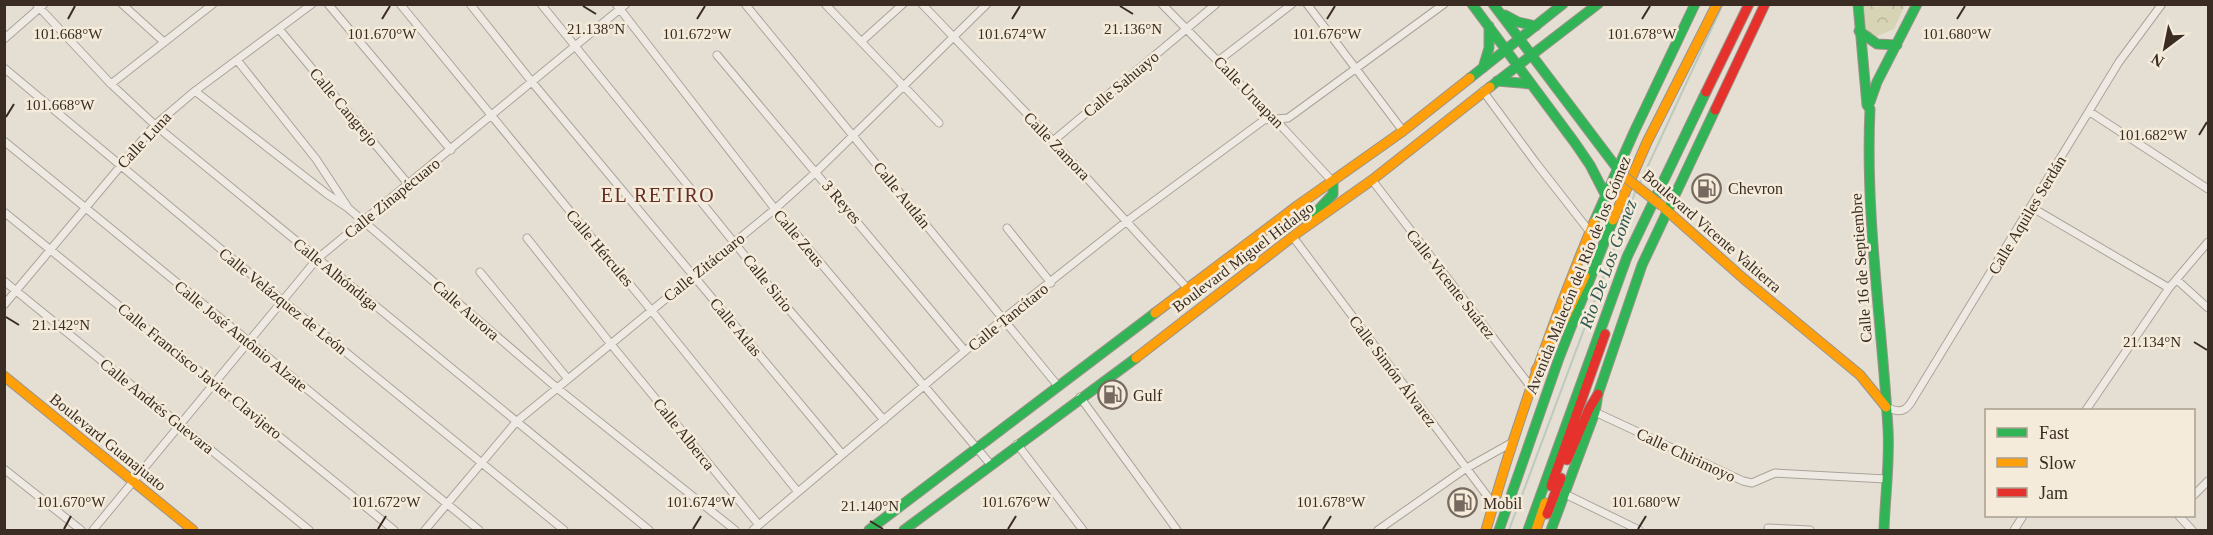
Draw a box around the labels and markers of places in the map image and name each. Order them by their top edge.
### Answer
fuel station icon: Chevron [1691,172,1723,204]
place label: Chevron [1728,180,1783,197]
fuel station icon: Gulf [1096,379,1128,411]
place label: Gulf [1133,387,1163,404]
fuel station icon: Mobil [1446,487,1478,519]
place label: Mobil [1483,495,1523,512]

